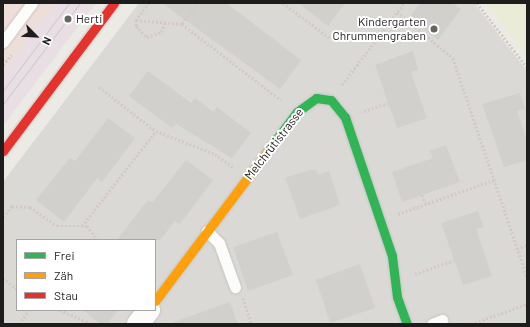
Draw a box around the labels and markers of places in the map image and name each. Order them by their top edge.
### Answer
place label: Herti [76,12,102,26]
marker: Herti [63,14,73,24]
place label: Kindergarten Chrummengraben [333,15,426,43]
marker: Kindergarten Chrummengraben [429,24,439,34]

